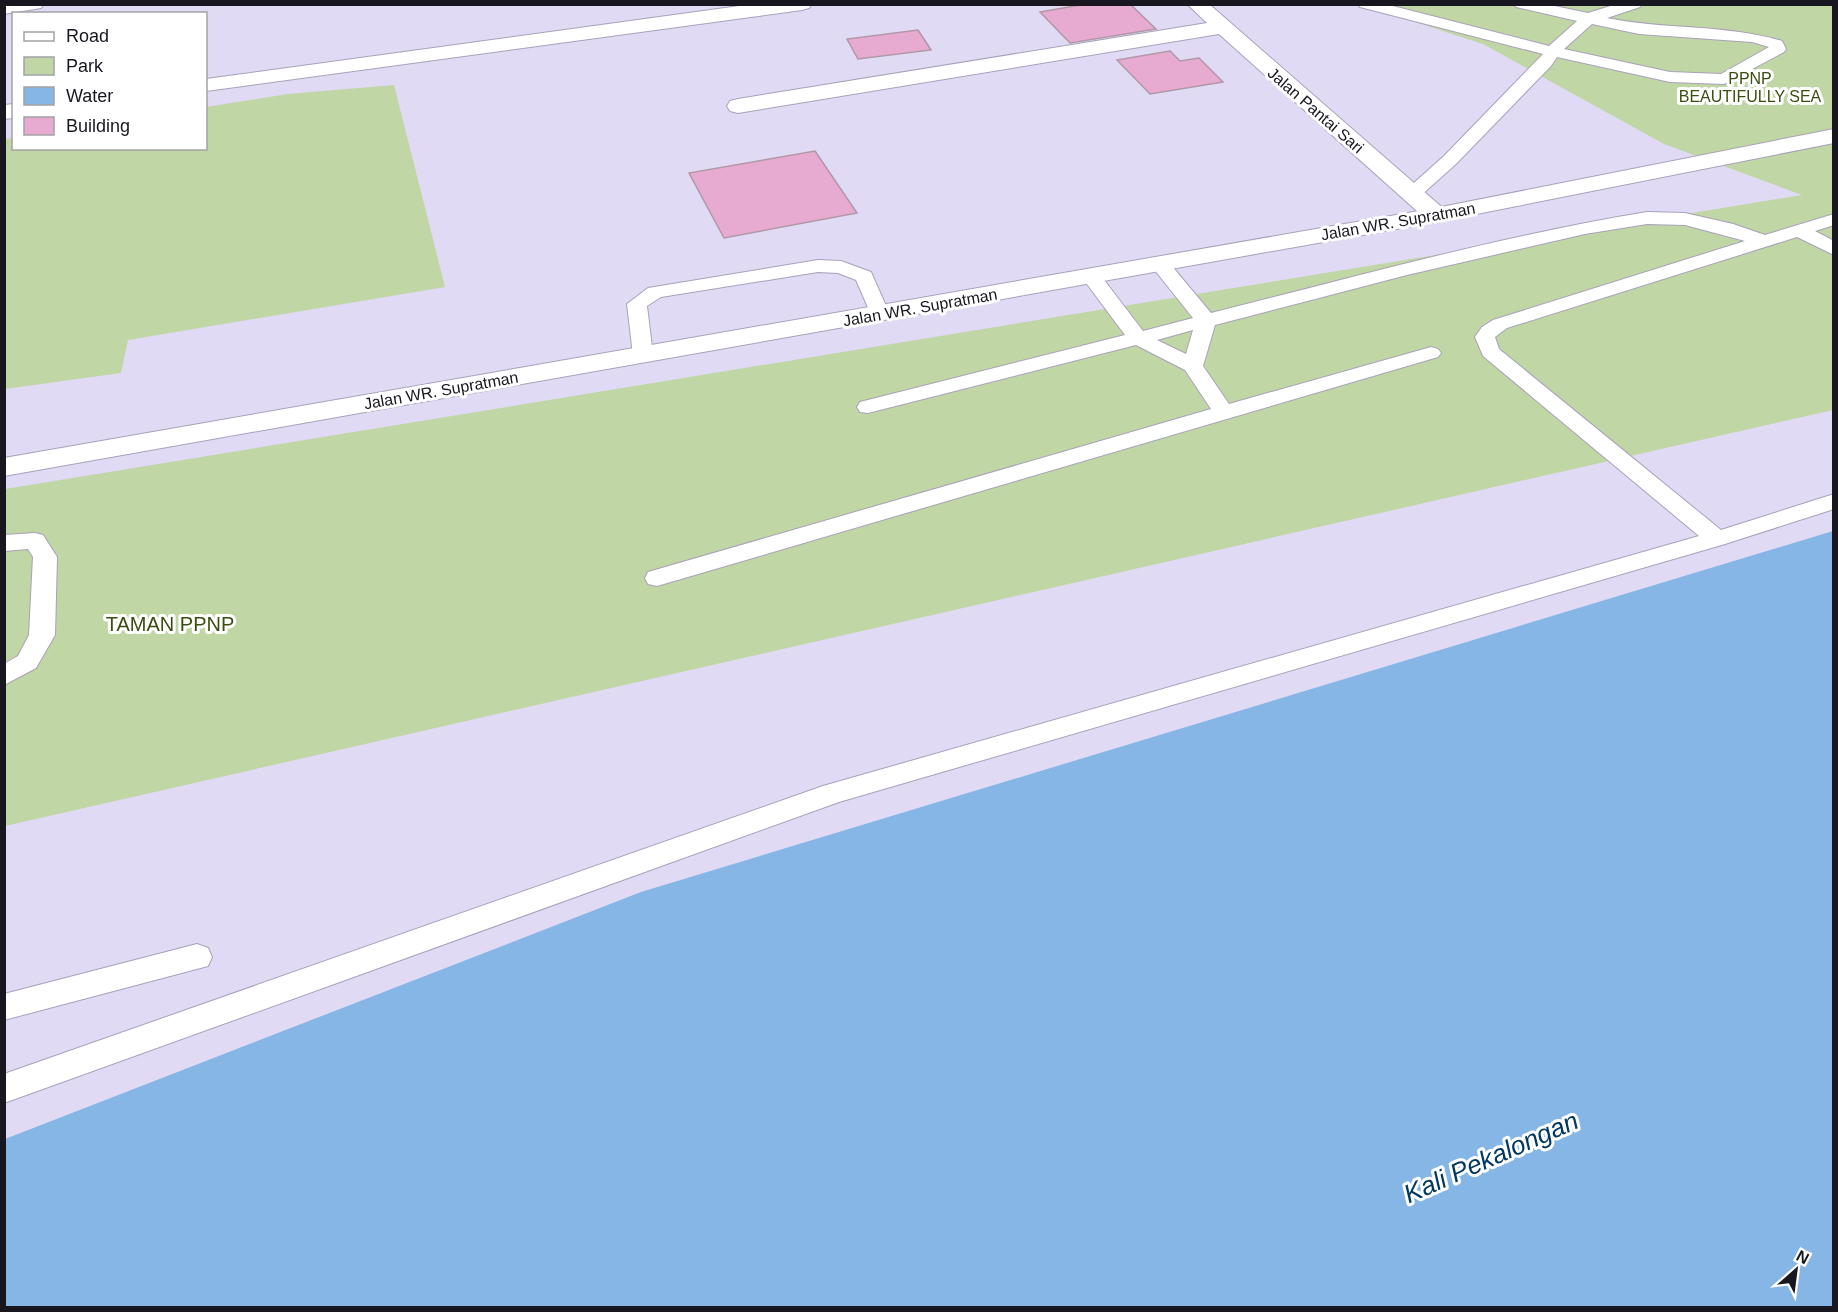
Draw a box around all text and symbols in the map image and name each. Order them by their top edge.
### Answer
legend [12,12,207,150]
text: Road [66,26,109,46]
text: Park [66,56,104,76]
street label: Jalan Pantai Sari [1264,64,1367,156]
park label: PPNP BEAUTIFULLY SEA [1679,70,1822,105]
text: Water [66,86,113,106]
text: Building [66,116,130,136]
street label: Jalan WR. Supratman [1320,200,1477,243]
street label: Jalan WR. Supratman [842,286,999,329]
street label: Jalan WR. Supratman [363,369,520,412]
park label: TAMAN PPNP [106,613,234,635]
water label: Kali Pekalongan [1399,1105,1583,1209]
north arrow [1766,1240,1826,1300]
text: N [1794,1247,1812,1267]

